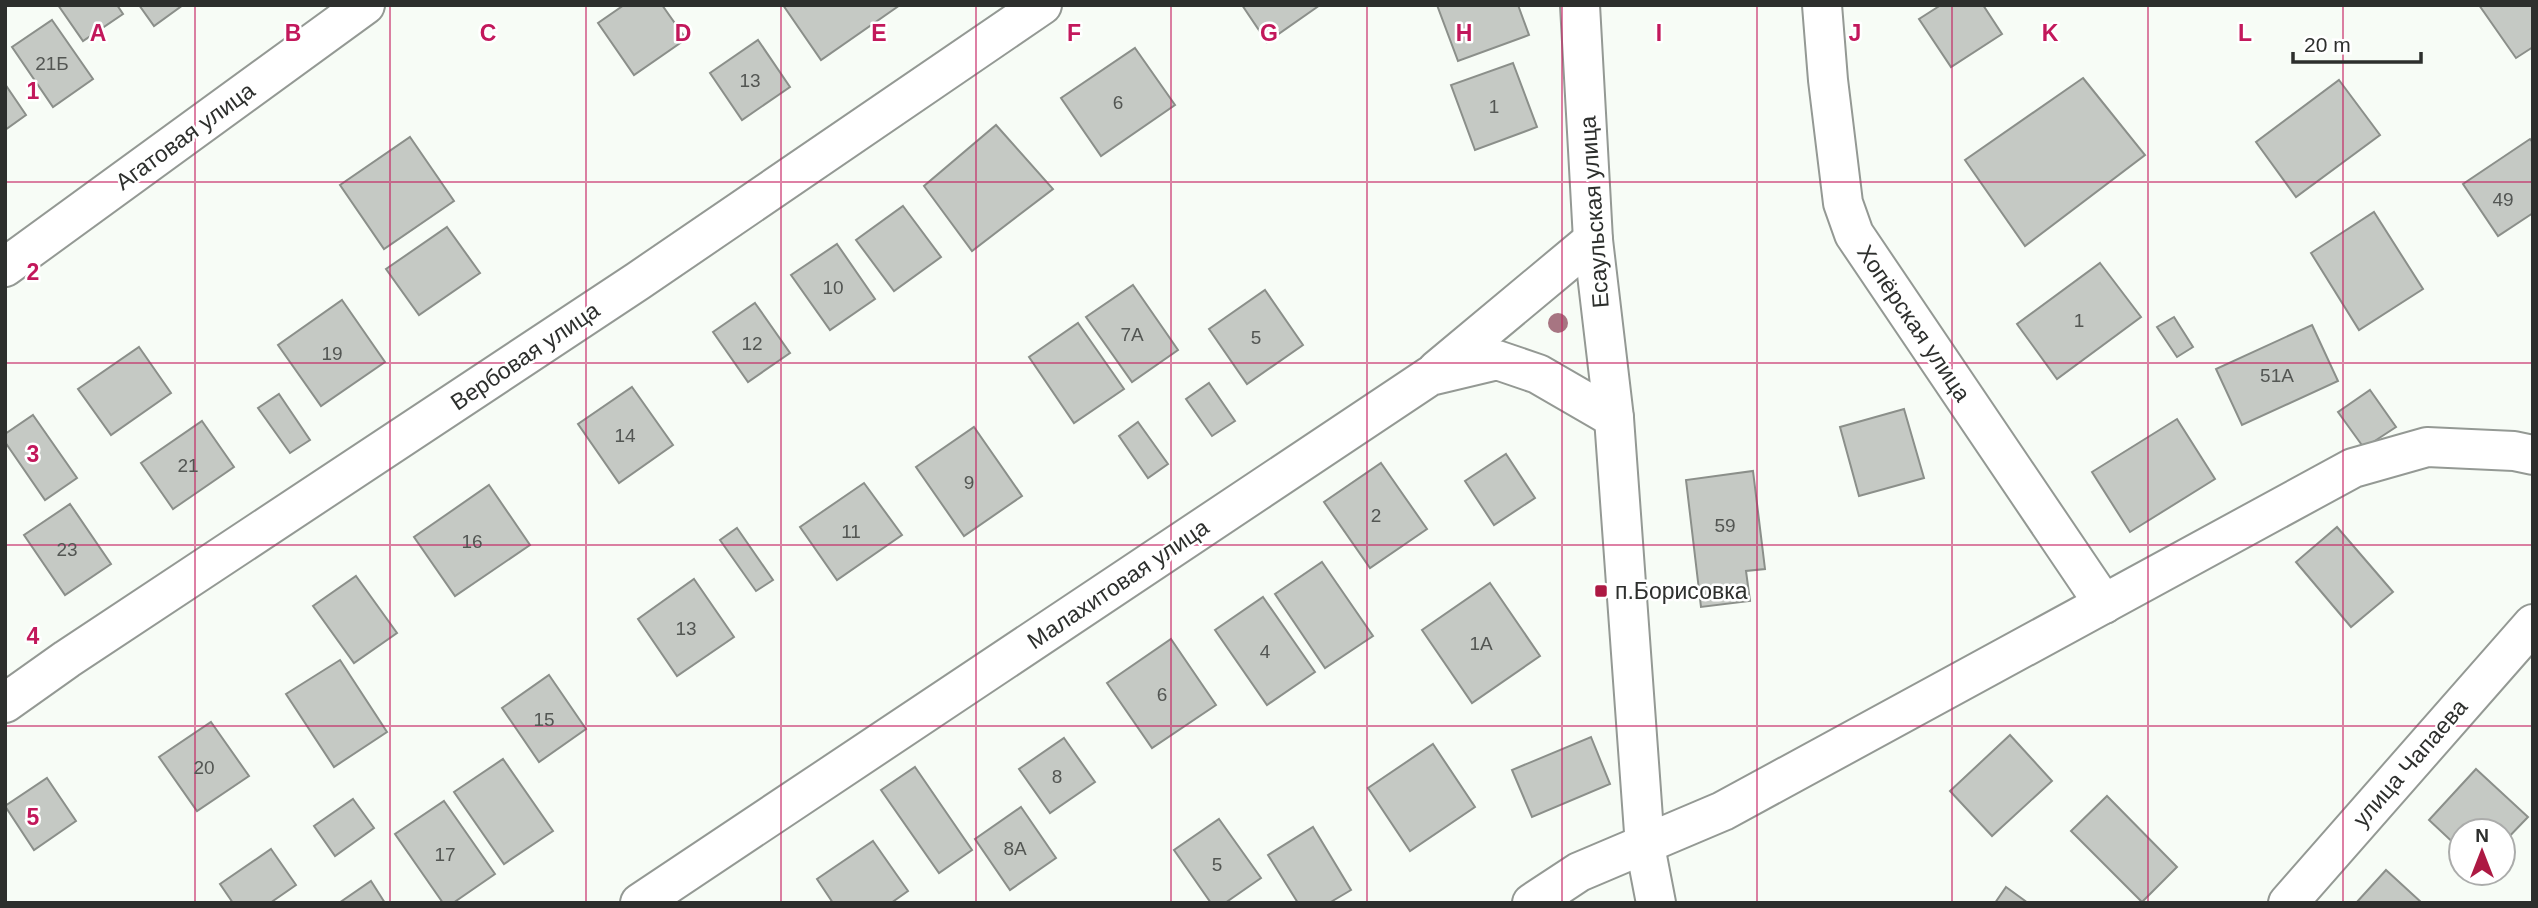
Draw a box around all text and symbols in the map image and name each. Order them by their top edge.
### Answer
text: A [90,20,106,46]
text: B [285,20,301,46]
text: C [480,20,496,46]
text: D [675,20,691,46]
text: E [871,20,887,46]
text: F [1067,20,1081,46]
text: G [1260,20,1278,46]
text: H [1456,20,1472,46]
text: I [1656,20,1662,46]
text: J [1849,20,1861,46]
text: K [2042,20,2059,46]
text: L [2238,20,2252,46]
scale bar [2293,21,2421,65]
text: 20 m [2304,33,2351,56]
house number: 21Б [35,53,69,74]
house number: 13 [739,70,761,91]
street label: Агатовая улица [110,77,260,195]
text: 1 [27,78,40,104]
house number: 6 [1113,92,1123,113]
house number: 1 [1489,96,1499,117]
street label: Есаульская улица [1574,115,1614,309]
house number: 49 [2492,189,2514,210]
street label: Хопёрская улица [1852,240,1976,406]
text: 2 [27,259,39,285]
house number: 10 [822,277,844,298]
street label: Вербовая улица [446,297,604,415]
house number: 1 [2074,310,2084,331]
house number: 7А [1120,324,1144,345]
house number: 5 [1251,327,1261,348]
house number: 12 [741,333,763,354]
house number: 19 [321,343,343,364]
house number: 51А [2260,365,2294,386]
house number: 14 [614,425,636,446]
text: 3 [27,441,39,467]
house number: 21 [177,455,199,476]
house number: 9 [964,472,974,493]
house number: 2 [1371,505,1381,526]
street label: Малахитовая улица [1023,514,1214,654]
house number: 59 [1714,515,1736,536]
house number: 11 [841,521,861,542]
house number: 16 [461,531,483,552]
house number: 23 [56,539,78,560]
place label: п.Борисовка [1615,578,1748,604]
marker: п.Борисовка [1593,583,1609,599]
house number: 13 [675,618,697,639]
text: 4 [27,623,40,649]
house number: 1А [1469,633,1493,654]
house number: 4 [1260,641,1271,662]
house number: 6 [1157,684,1167,705]
street label: улица Чапаева [2348,694,2473,832]
house number: 15 [533,709,555,730]
house number: 20 [193,757,215,778]
house number: 8 [1052,766,1062,787]
text: 5 [27,804,40,830]
north arrow [2447,817,2517,887]
text: N [2475,825,2489,846]
house number: 8А [1003,838,1027,859]
house number: 17 [434,844,456,865]
house number: 5 [1212,854,1222,875]

